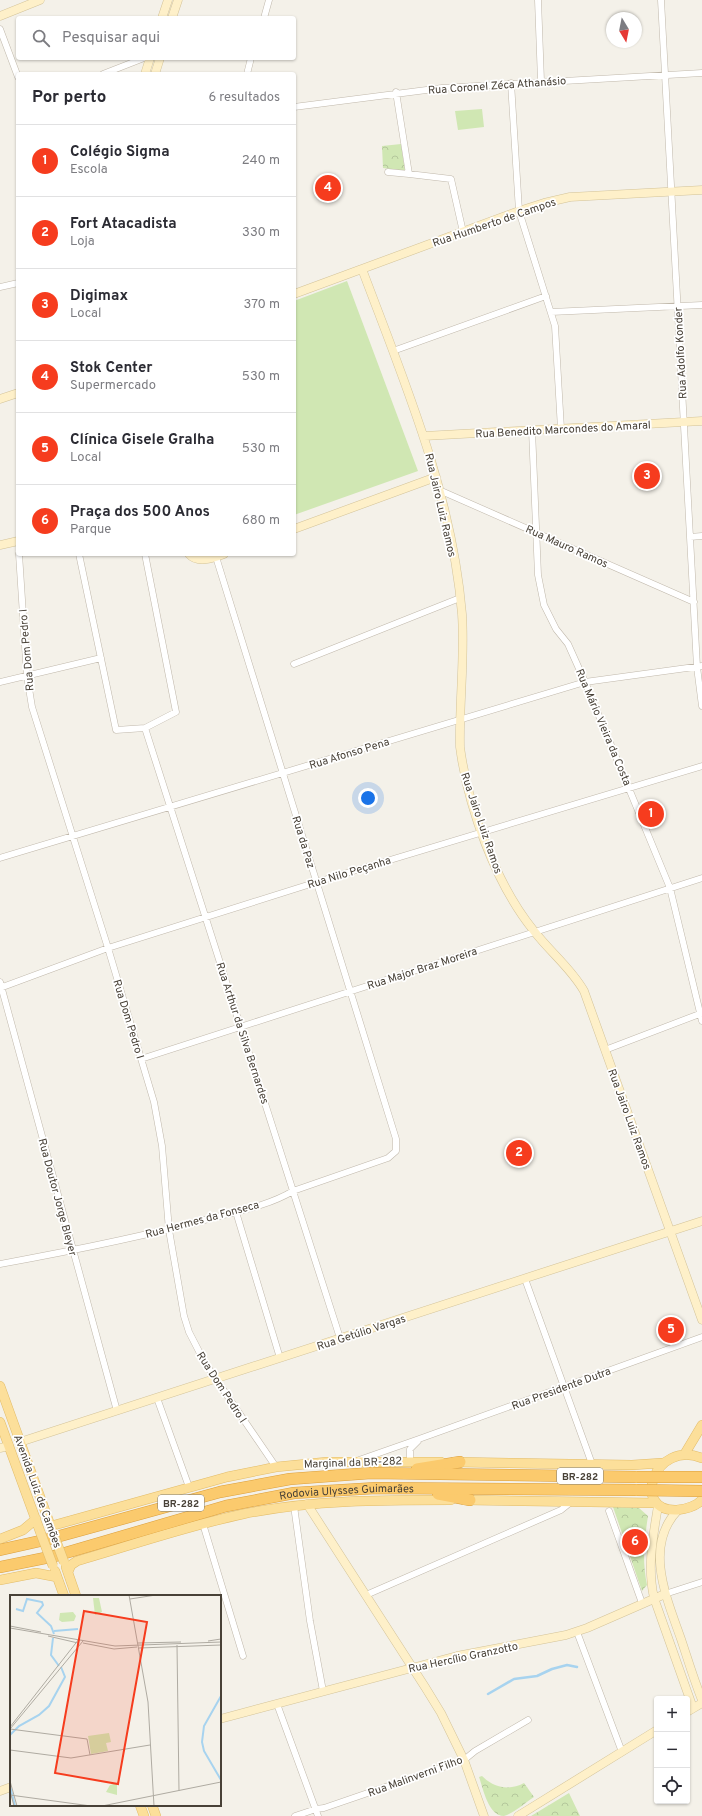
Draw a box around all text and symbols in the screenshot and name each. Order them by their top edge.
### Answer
north arrow [606,12,642,48]
search box [16,16,296,60]
icon: search [30,27,52,49]
text: Pesquisar aqui [62,29,160,48]
street label: Rua Coronel Zéca Athanásio [427,74,567,98]
text: Por perto [32,87,106,109]
text: 6 resultados [209,90,280,106]
text: Colégio Sigma [70,143,170,162]
text: 1 [42,153,48,169]
text: 240 m [242,153,280,169]
text: Escola [70,162,108,178]
pin: 4 [315,173,341,203]
street label: Rua Humberto de Campos [431,195,558,251]
text: Fort Atacadista [70,215,177,234]
text: 2 [41,225,49,241]
text: 330 m [242,225,280,241]
text: Loja [70,234,95,250]
text: Digimax [70,287,128,306]
text: 3 [41,297,49,313]
text: 370 m [243,297,280,313]
text: Local [70,306,101,322]
street label: Rua Adolfo Konder [672,306,690,399]
text: Stok Center [70,359,153,378]
text: 4 [41,369,49,385]
text: 530 m [242,369,280,385]
text: Supermercado [70,378,156,394]
street label: Rua Benedito Marcondes do Amaral [475,418,651,442]
text: Clínica Gisele Gralha [70,431,214,450]
text: 5 [41,441,49,457]
text: 530 m [242,441,280,457]
text: Local [70,450,101,466]
street label: Rua Jairo Luiz Ramos [421,452,459,559]
pin: 3 [634,461,660,491]
text: Praça dos 500 Anos [70,503,210,522]
text: 6 [41,513,49,529]
text: 680 m [242,513,280,529]
text: Parque [70,522,111,538]
street label: Rua Mauro Ramos [523,522,610,571]
street label: Rua Dom Pedro I [16,608,38,692]
street label: Rua Mário Vieira da Costa [572,667,634,788]
street label: Rua Afonso Pena [307,735,391,773]
street label: Rua Jairo Luiz Ramos [457,771,505,876]
your location [358,788,378,808]
pin: 1 [638,799,664,829]
street label: Rua da Paz [288,814,318,870]
street label: Rua Nilo Peçanha [306,854,393,892]
street label: Rua Major Braz Moreira [366,944,479,993]
street label: Rua Arthur da Silva Bernardes [213,961,272,1106]
street label: Rua Dom Pedro I [109,978,147,1061]
street label: Rua Jairo Luiz Ramos [604,1067,654,1172]
street label: Rua Doutor Jorge Bleyer [35,1137,80,1258]
pin: 2 [506,1138,532,1168]
street label: Rua Hermes da Fonseca [144,1198,261,1242]
street label: Rua Getúlio Vargas [315,1312,408,1354]
pin: 5 [658,1315,684,1345]
street label: Rua Dom Pedro I [193,1349,249,1426]
street label: Rua Presidente Dutra [510,1364,613,1413]
street label: Avenida Luiz de Camões [10,1433,64,1550]
street label: Marginal da BR-282 [304,1454,402,1472]
road number: BR-282 [557,1468,603,1484]
street label: Rodovia Ulysses Guimarães [278,1482,414,1504]
road number: BR-282 [158,1495,204,1511]
pin: 6 [622,1527,648,1557]
inset map [10,1595,221,1806]
street label: Rua Hercílio Granzotto [407,1640,519,1676]
map controls [654,1696,690,1804]
button: + [654,1696,690,1732]
button: − [654,1732,690,1768]
street label: Rua Malinverni Filho [366,1753,465,1801]
button: locate [654,1768,690,1804]

